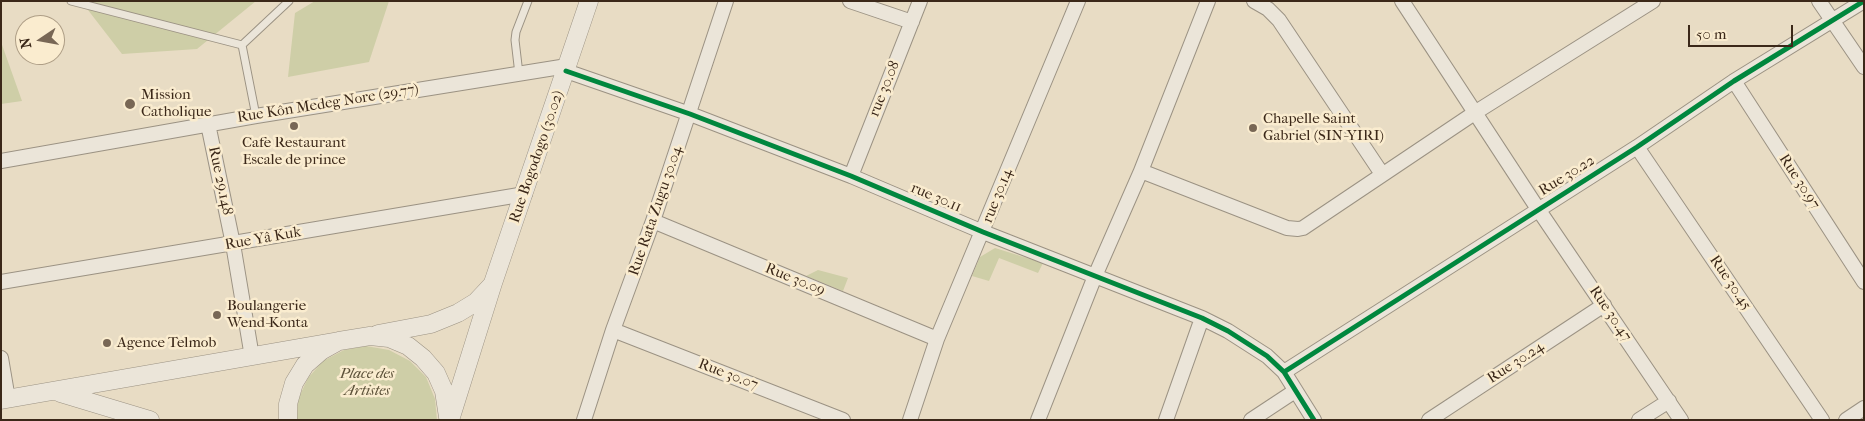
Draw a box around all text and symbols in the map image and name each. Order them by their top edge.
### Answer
north arrow [15,15,65,65]
scale bar [1690,15,1795,47]
text: 50 m [1696,25,1726,43]
text: N [16,36,35,50]
street label: rue 30.08 [866,58,904,120]
street label: Rue Kôn Medeg Nore (29.77) [236,81,420,127]
place label: Mission Catholique [141,86,211,121]
street label: Rue Bogodogo (30.02) [506,88,568,226]
marker: Mission Catholique [123,97,137,111]
place label: Chapelle Saint Gabriel (SIN-YIRI) [1263,110,1384,145]
marker: Cafe Restaurant Escale de prince [288,120,300,132]
marker: Chapelle Saint Gabriel (SIN-YIRI) [1247,122,1259,134]
place label: Cafe Restaurant Escale de prince [242,134,346,169]
street label: Rue Rata Zugu 30.04 [625,144,687,278]
street label: Rue 29.148 [204,145,236,217]
street label: Rue 30.97 [1775,151,1823,213]
street label: Rue 30.22 [1536,152,1598,200]
street label: rue 30.14 [979,166,1017,226]
street label: rue 30.11 [908,179,964,217]
street label: Rue Yâ Kuk [224,223,302,255]
street label: Rue 30.45 [1705,252,1755,314]
street label: Rue 30.09 [762,260,828,300]
street label: Rue 30.47 [1585,283,1635,345]
place label: Boulangerie Wend-Konta [227,297,308,332]
marker: Boulangerie Wend-Konta [211,309,223,321]
place label: Agence Telmob [117,334,216,352]
marker: Agence Telmob [101,337,113,349]
street label: Rue 30.24 [1484,338,1548,388]
street label: Rue 30.07 [696,355,760,395]
park label: Place des Artistes [340,365,394,400]

